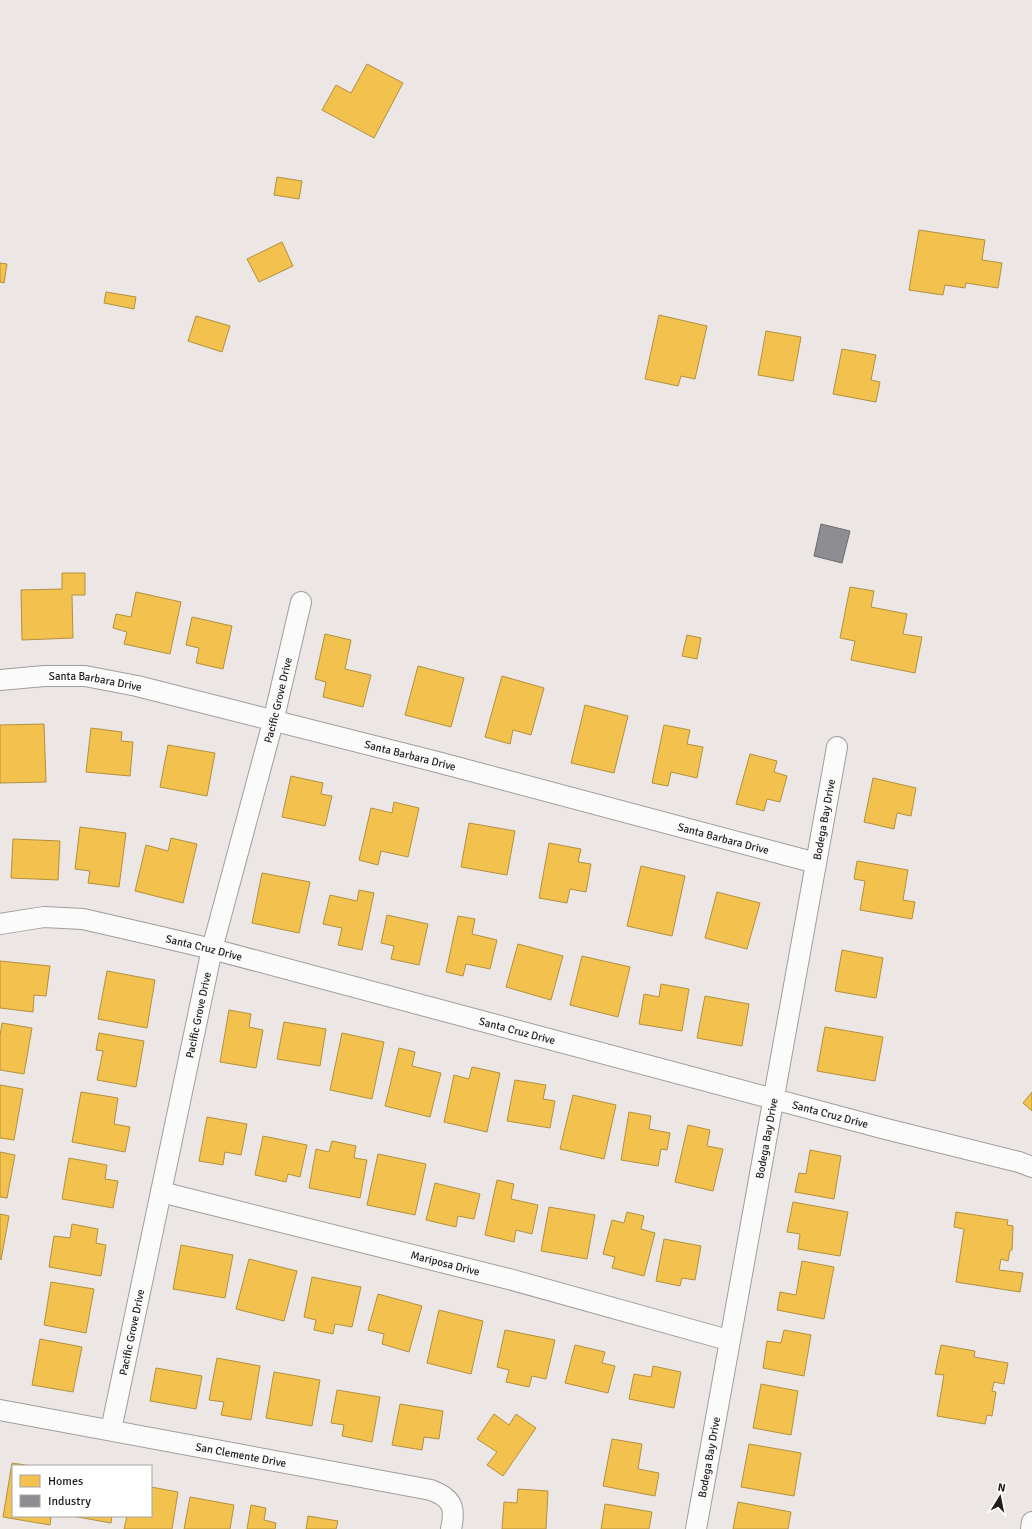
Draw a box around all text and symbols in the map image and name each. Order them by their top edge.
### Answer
street label: Pacific Grove Drive [262,656,295,745]
street label: Santa Barbara Drive [49,670,143,694]
street label: Santa Barbara Drive [363,738,457,774]
street label: Bodega Bay Drive [811,778,838,861]
street label: Santa Barbara Drive [676,820,770,857]
street label: Santa Cruz Drive [164,932,244,964]
street label: Pacific Grove Drive [183,971,214,1059]
street label: Santa Cruz Drive [478,1015,557,1047]
street label: Bodega Bay Drive [753,1097,781,1180]
street label: Santa Cruz Drive [791,1098,870,1131]
street label: Mariposa Drive [409,1249,481,1278]
street label: Pacific Grove Drive [117,1288,147,1377]
street label: Bodega Bay Drive [696,1416,723,1499]
street label: San Clemente Drive [194,1440,287,1470]
legend [12,1465,152,1517]
text: Homes [48,1474,83,1489]
north arrow [980,1477,1020,1517]
text: N [997,1481,1007,1495]
text: Industry [48,1494,91,1509]

